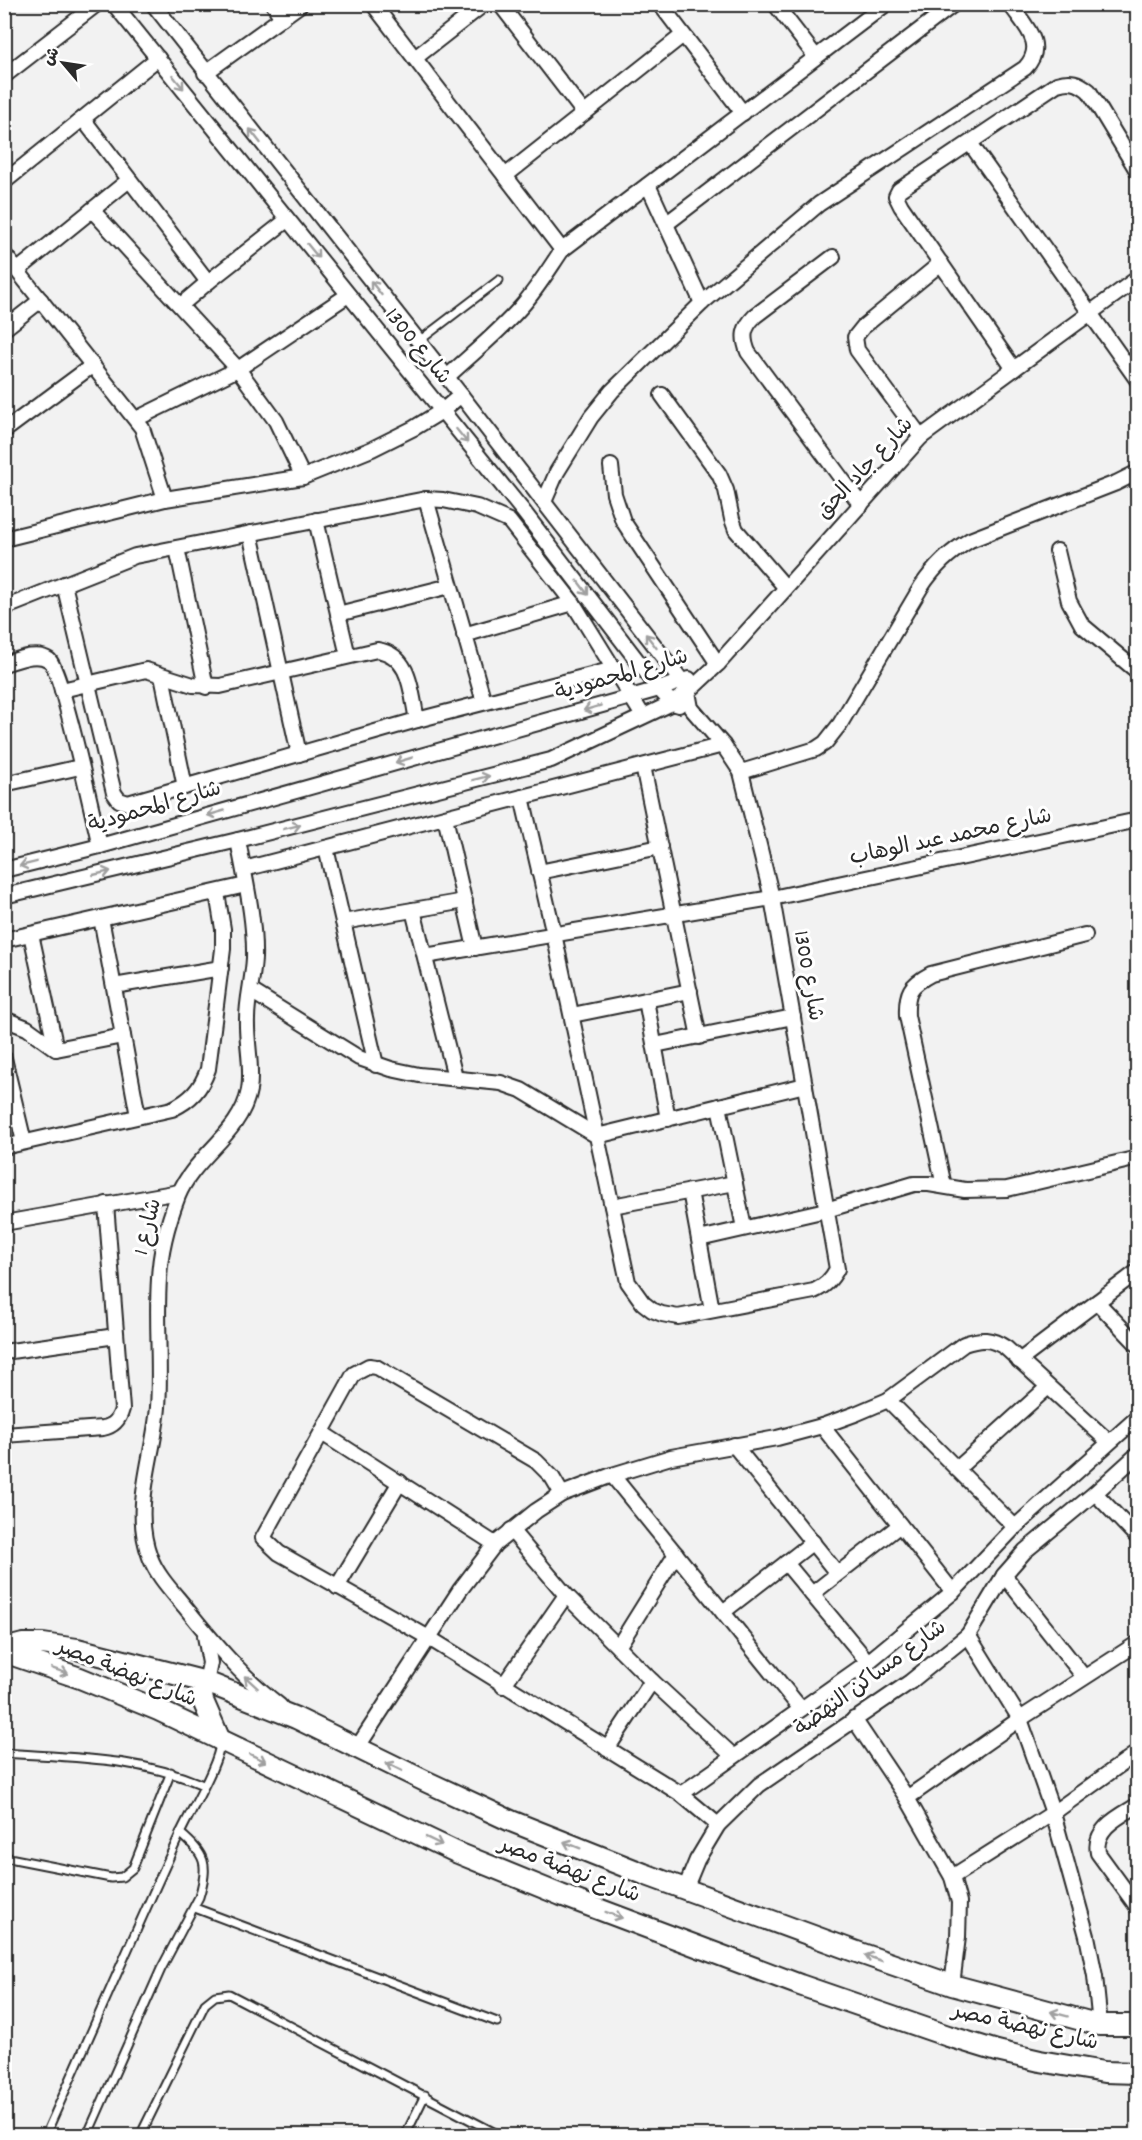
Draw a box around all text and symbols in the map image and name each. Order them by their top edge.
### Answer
north arrow [33,33,93,93]
text: ش [38,44,66,70]
one-way arrow [171,74,184,90]
one-way arrow [249,128,262,144]
one-way arrow [306,243,319,259]
one-way arrow [370,280,383,296]
street label: شارع 1300 [376,302,458,392]
street label: شارع جاد الحق [810,411,922,527]
one-way arrow [455,427,468,443]
one-way arrow [576,580,589,596]
one-way arrow [645,633,658,649]
street label: شارع المحمودية [552,642,692,710]
one-way arrow [583,702,602,714]
one-way arrow [395,755,414,767]
one-way arrow [471,771,490,783]
street label: شارع المحمودية [85,774,225,842]
street label: شارع محمد عبد الوهاب [847,801,1055,875]
one-way arrow [207,808,226,819]
one-way arrow [282,820,301,832]
one-way arrow [19,859,38,871]
one-way arrow [92,866,111,878]
street label: شارع 1300 [784,928,830,1024]
street label: شارع 1 [127,1195,171,1259]
street label: شارع مساكن النهضة [789,1613,953,1745]
street label: شارع نهضة مصر [49,1631,201,1716]
one-way arrow [50,1667,69,1678]
one-way arrow [244,1675,259,1689]
one-way arrow [248,1752,266,1764]
one-way arrow [385,1760,403,1772]
street label: شارع نهضة مصر [492,1829,644,1912]
one-way arrow [424,1836,442,1848]
one-way arrow [564,1839,582,1850]
one-way arrow [604,1910,623,1921]
one-way arrow [864,1951,883,1962]
street label: شارع نهضة مصر [947,1996,1101,2060]
one-way arrow [1050,2008,1069,2020]

